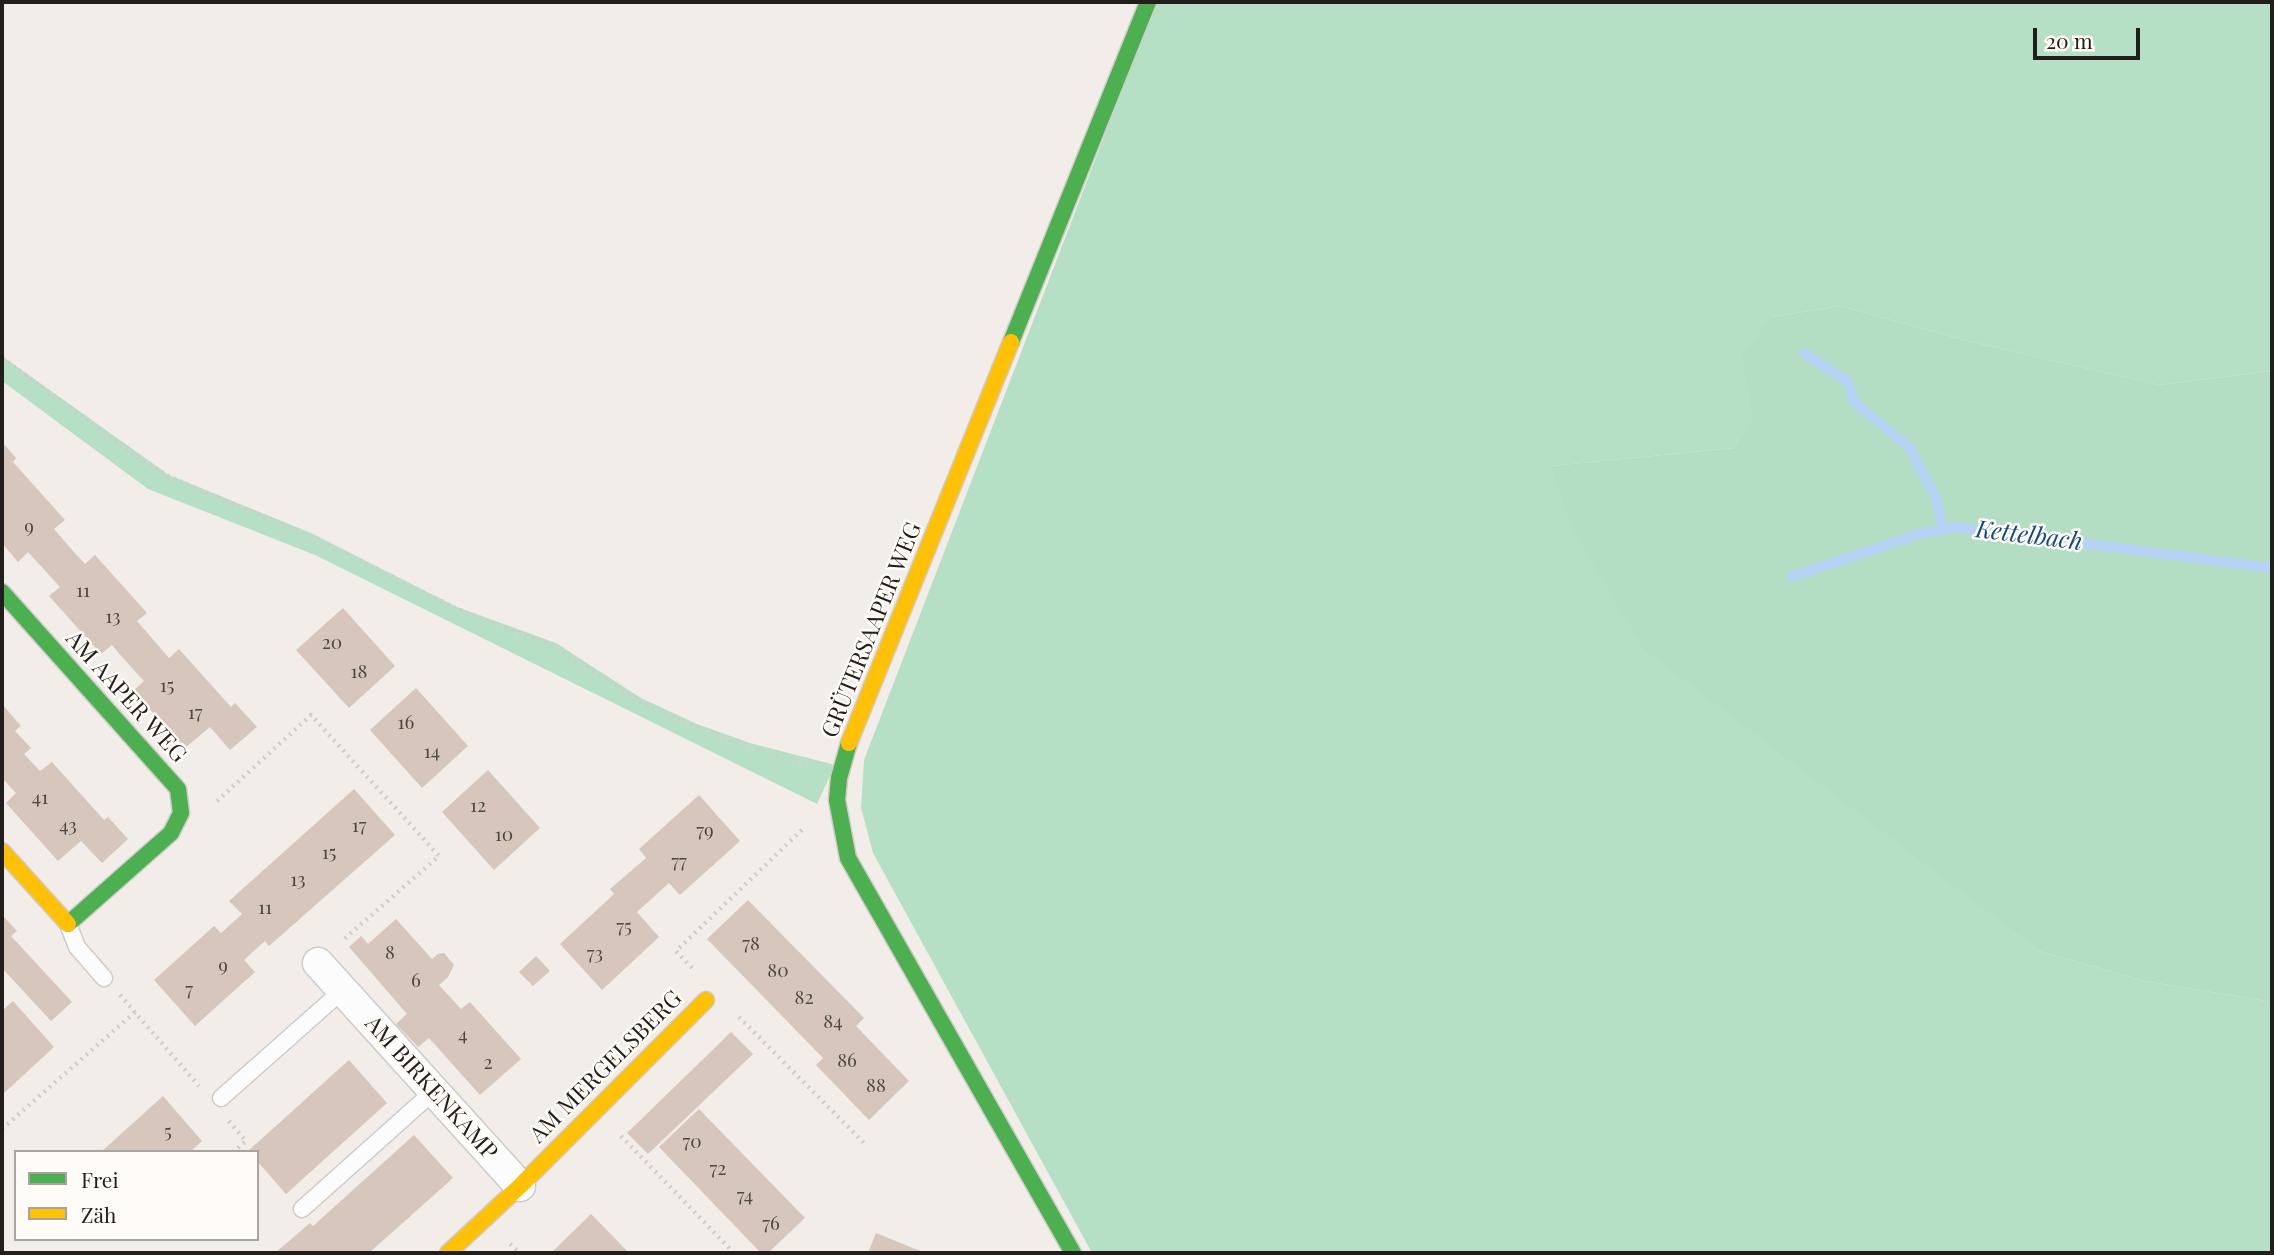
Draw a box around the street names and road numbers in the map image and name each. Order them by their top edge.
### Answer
street label: GRÜTERSAAPER WEG [816,518,928,742]
street label: AM AAPER WEG [60,626,192,768]
street label: AM MERGELSBERG [524,985,688,1149]
street label: AM BIRKENKAMP [359,1010,503,1166]

